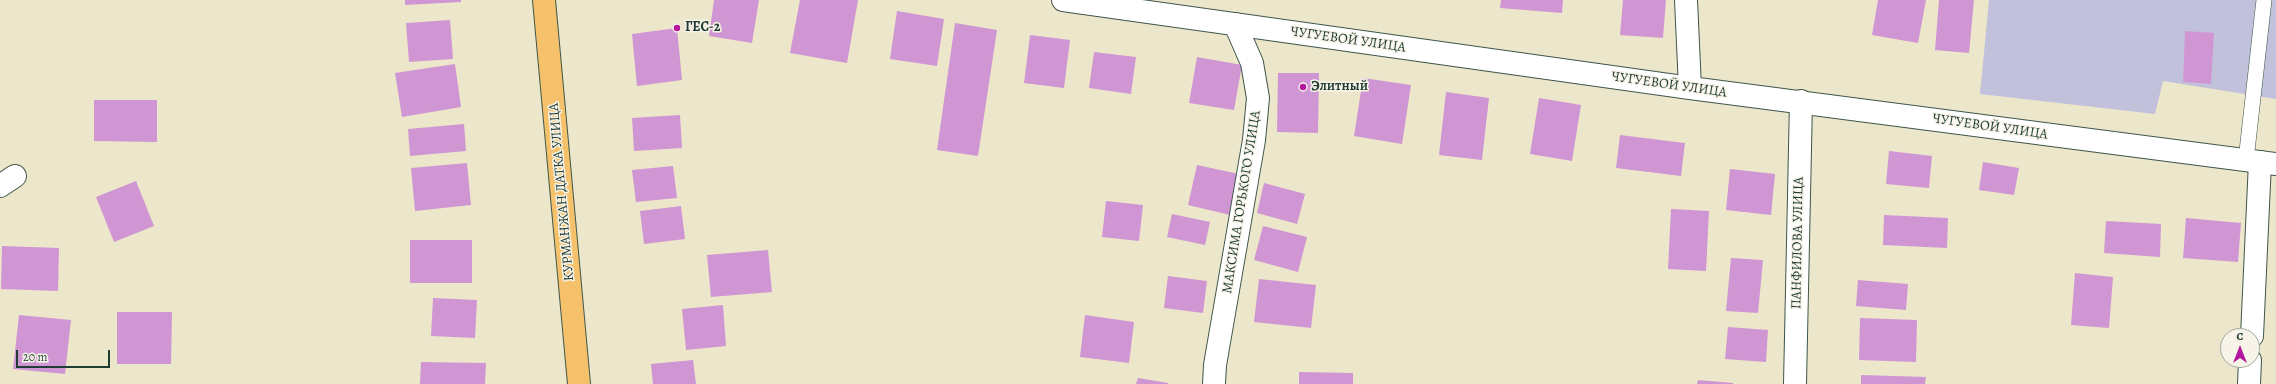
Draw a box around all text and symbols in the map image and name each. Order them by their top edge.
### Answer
place label: ГЕС-2 [685,20,721,36]
marker: ГЕС-2 [672,23,682,33]
street label: ЧУГУЕВОЙ УЛИЦА [1289,24,1407,56]
street label: ЧУГУЕВОЙ УЛИЦА [1610,69,1728,101]
place label: Элитный [1311,79,1368,95]
marker: Элитный [1298,82,1308,92]
street label: КУРМАНЖАН ДАТКА УЛИЦА [546,102,578,282]
street label: МАКСИМА ГОРЬКОГО УЛИЦА [1219,109,1265,295]
street label: ЧУГУЕВОЙ УЛИЦА [1931,111,2049,143]
street label: ПАНФИЛОВА УЛИЦА [1788,177,1808,309]
north arrow [2220,328,2260,368]
text: С [2237,329,2243,344]
scale bar [18,342,112,368]
text: 20 m [23,349,47,365]

